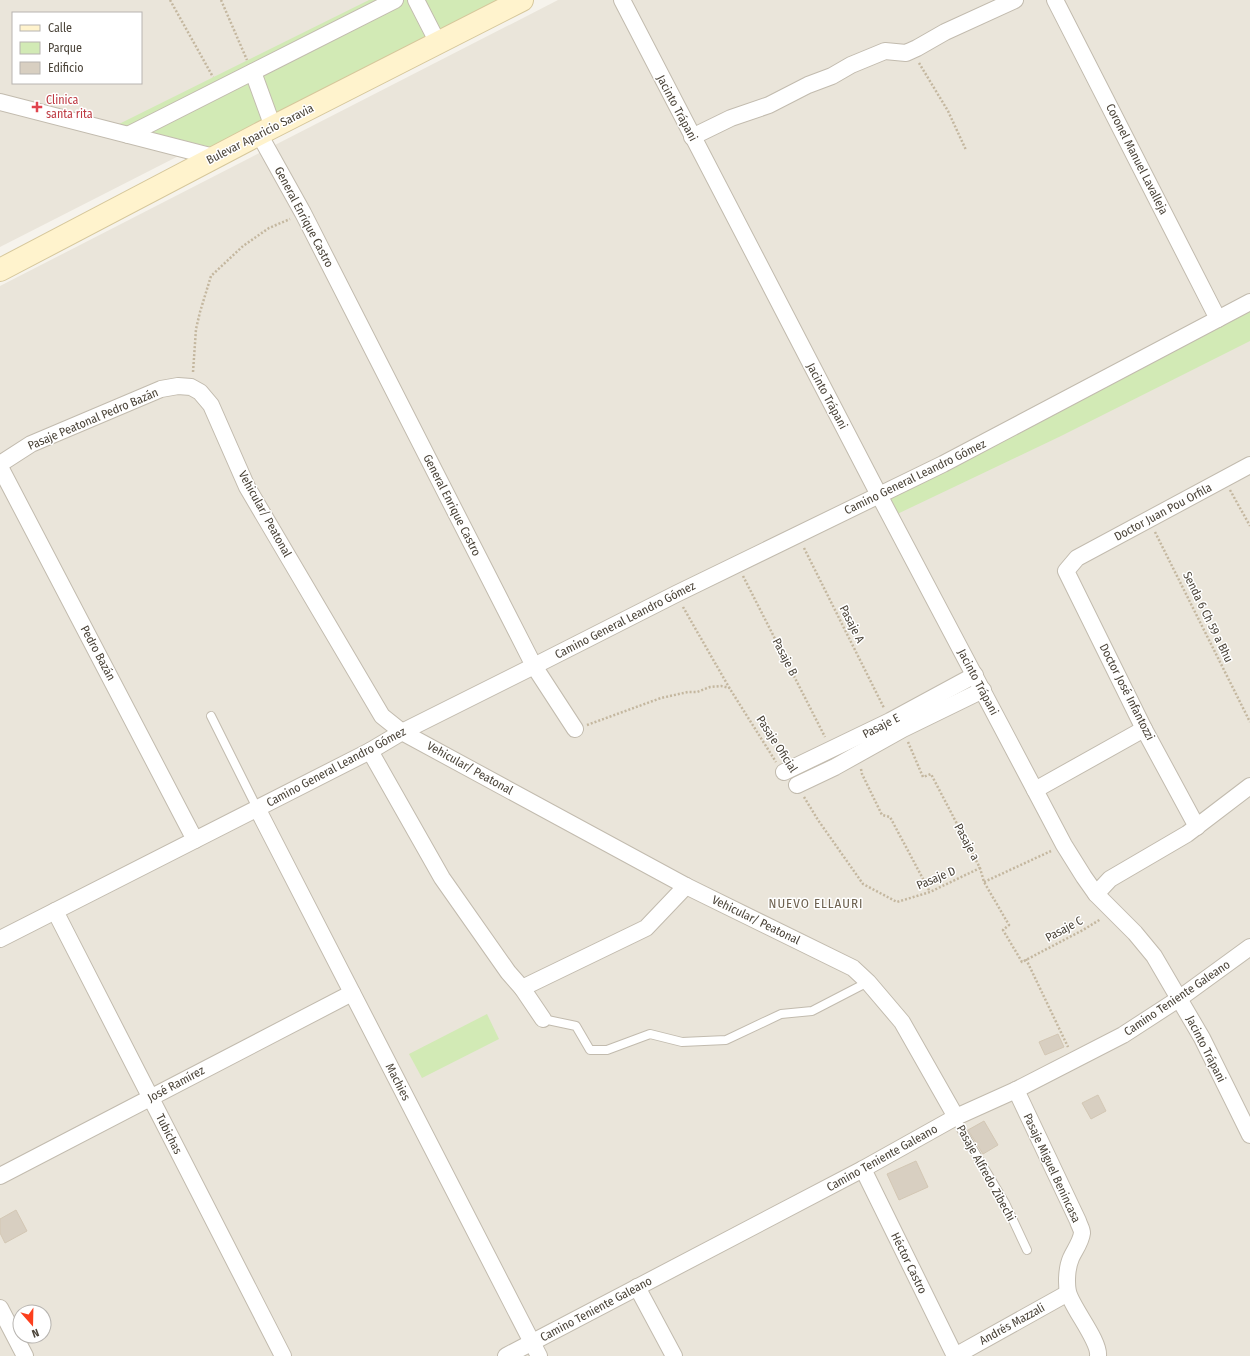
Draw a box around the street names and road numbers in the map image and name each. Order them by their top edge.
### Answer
street label: Jacinto Trápani [654,73,700,143]
street label: Bulevar Aparicio Saravia [204,101,316,167]
street label: Coronel Manuel Lavalleja [1103,101,1171,217]
street label: General Enrique Castro [272,164,336,270]
street label: Jacinto Trápani [804,361,850,431]
street label: Pasaje Peatonal Pedro Bazán [26,385,160,453]
street label: Camino General Leandro Gómez [842,436,988,517]
street label: General Enrique Castro [420,452,484,558]
street label: Vehicular/ Peatonal [236,469,294,559]
street label: Doctor Juan Pou Orfila [1112,480,1214,544]
street label: Senda 6 Ch 59 a Bhu [1180,569,1236,665]
street label: Camino General Leandro Gómez [552,578,698,662]
street label: Pasaje A [837,603,868,646]
street label: Pedro Bazán [78,623,118,683]
street label: Pasaje B [770,636,801,679]
street label: Doctor José Infantozzi [1097,641,1157,743]
street label: Jacinto Trápani [955,647,1001,717]
street label: Pasaje E [860,711,902,741]
street label: Pasaje Oficial [753,713,801,775]
street label: Camino General Leandro Gómez [264,724,408,810]
street label: Vehicular/ Peatonal [425,739,515,797]
street label: Pasaje a [951,821,983,863]
street label: Pasaje D [914,864,958,892]
street label: Vehicular/ Peatonal [710,893,802,947]
street label: Pasaje C [1043,913,1085,945]
street label: Camino Teniente Galeano [1121,957,1233,1039]
street label: Jacinto Trápani [1183,1013,1229,1085]
street label: Machies [383,1061,413,1103]
street label: José Ramírez [145,1063,207,1105]
street label: Pasaje Miguel Benincasa [1020,1111,1084,1225]
street label: Tubichas [153,1112,185,1156]
street label: Camino Teniente Galeano [824,1122,940,1194]
street label: Pasaje Alfredo Zibechi [954,1122,1018,1224]
street label: Héctor Castro [888,1230,930,1296]
street label: Camino Teniente Galeano [538,1274,654,1344]
street label: Andrés Mazzali [977,1300,1047,1348]

